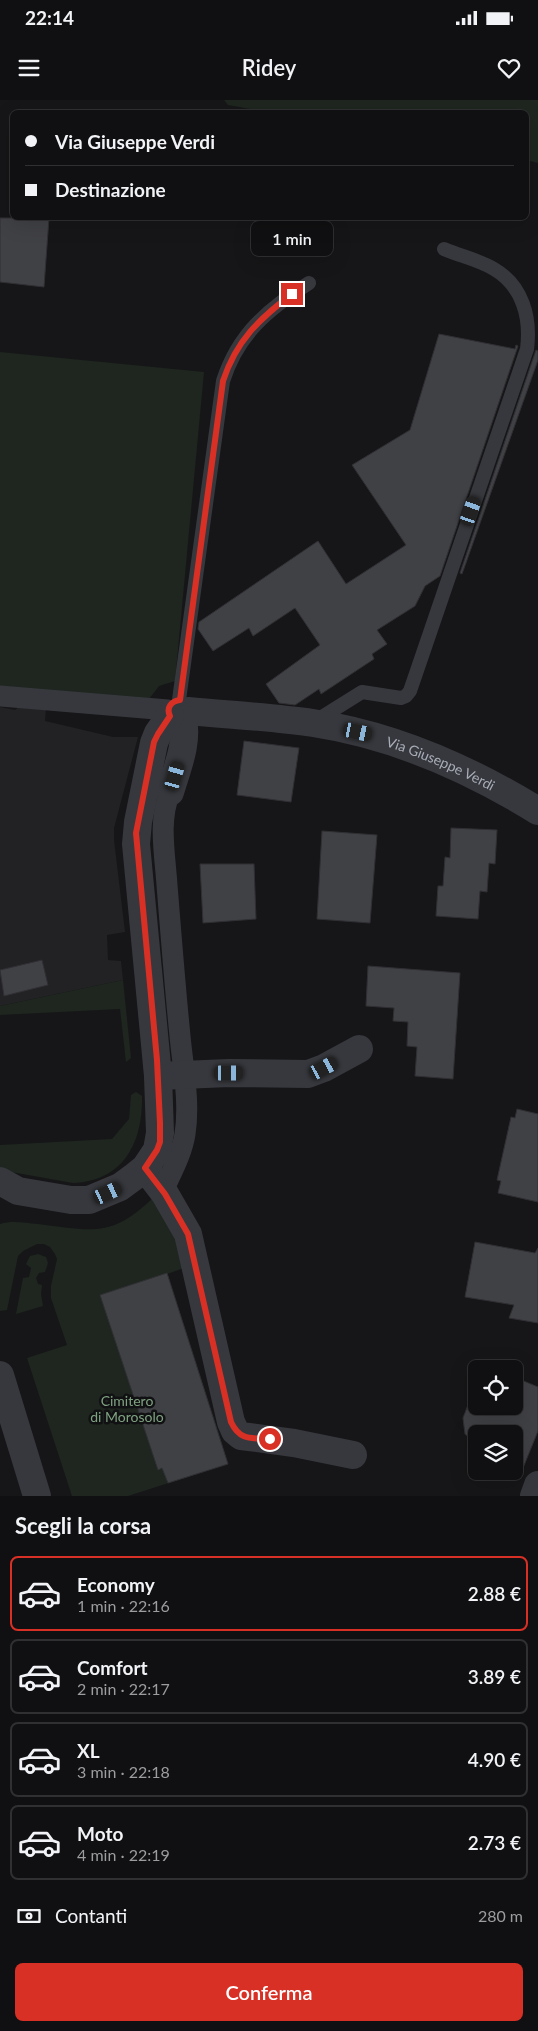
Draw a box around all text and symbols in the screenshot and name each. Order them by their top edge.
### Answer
text: 22:14 [25,6,74,29]
icon: menu [15,54,43,82]
text: Ridey [242,54,296,81]
icon: heart [495,54,523,82]
text: Via Giuseppe Verdi [55,130,215,153]
text: Destinazione [55,178,166,201]
callout: 1 min [251,221,333,256]
text: 1 min [272,229,312,248]
route end [281,283,303,305]
car [459,494,482,528]
car [341,722,374,742]
street label: Via Giuseppe Verdi [385,732,498,793]
car [163,760,186,792]
car [307,1054,340,1082]
car [214,1066,244,1081]
car [91,1180,124,1206]
map controls [468,1360,523,1480]
button: locate [468,1360,523,1415]
park label: Cimitero di Morosolo [90,1392,164,1425]
button: layers [468,1425,523,1480]
route start [259,1428,281,1450]
text: Scegli la corsa [15,1512,151,1539]
icon: car [17,1571,62,1616]
text: Economy [77,1573,155,1596]
text: 2.88 € [468,1582,521,1605]
text: 1 min · 22:16 [77,1596,170,1615]
icon: car [17,1654,62,1699]
text: Comfort [77,1656,148,1679]
text: 3.89 € [468,1665,521,1688]
text: 2 min · 22:17 [77,1679,170,1698]
icon: car [17,1737,62,1782]
text: XL [77,1739,100,1762]
text: 4.90 € [468,1748,521,1771]
text: 3 min · 22:18 [77,1762,170,1781]
icon: car [17,1820,62,1865]
text: Moto [77,1822,123,1845]
text: 2.73 € [468,1831,521,1854]
text: 4 min · 22:19 [77,1845,170,1864]
icon: cash [15,1902,43,1930]
text: Contanti [55,1904,127,1927]
text: 280 m [478,1906,523,1925]
button: Conferma [15,1963,523,2021]

